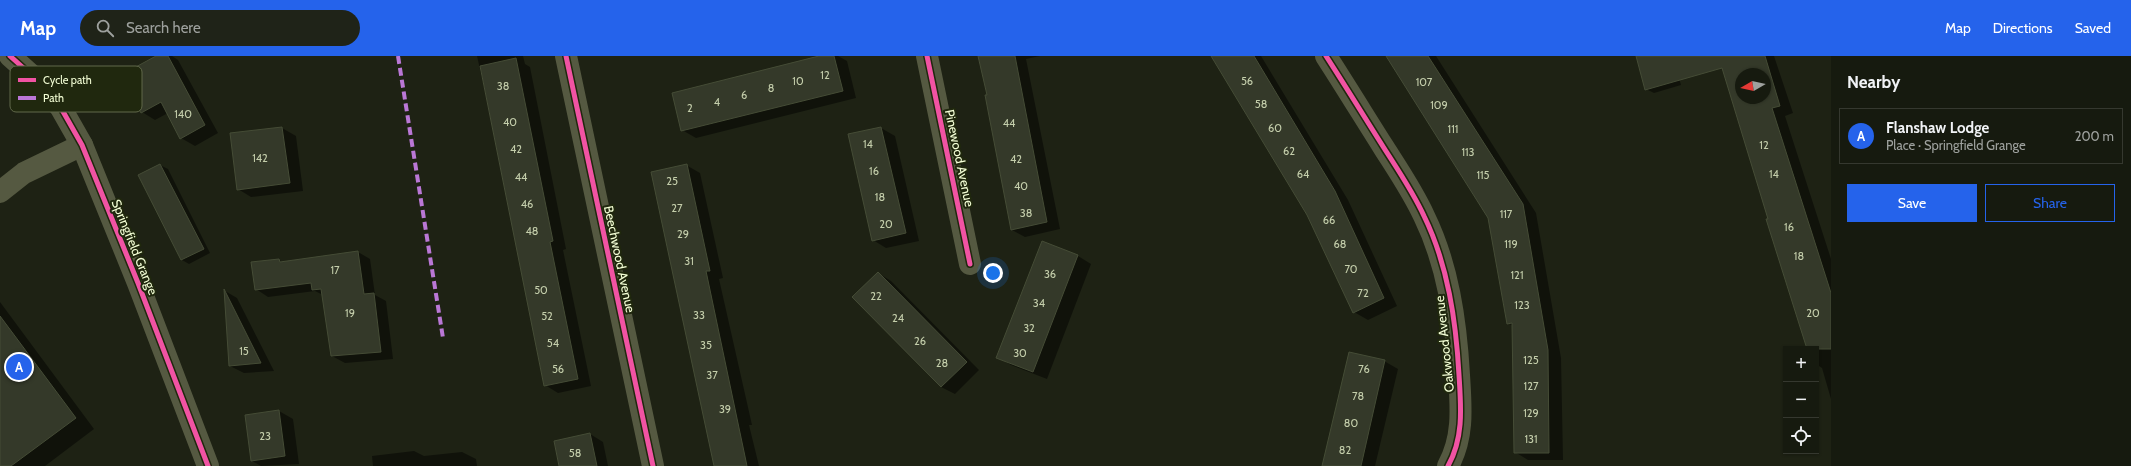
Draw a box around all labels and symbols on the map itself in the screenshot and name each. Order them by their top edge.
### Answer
legend [10,66,142,112]
house number: 12 [820,68,830,82]
north arrow [1735,68,1771,104]
text: Cycle path [43,73,92,87]
house number: 10 [792,74,804,88]
house number: 56 [1241,74,1253,88]
house number: 107 [1416,75,1433,89]
house number: 38 [497,79,509,93]
house number: 8 [768,81,774,95]
house number: 6 [741,88,747,102]
text: Path [43,91,64,105]
house number: 4 [714,95,721,109]
house number: 58 [1255,97,1267,111]
house number: 109 [1430,98,1448,112]
house number: 2 [687,101,693,115]
house number: 140 [174,107,192,121]
street label: Pinewood Avenue [942,108,978,208]
house number: 40 [503,115,517,129]
house number: 44 [1003,116,1016,130]
house number: 60 [1268,121,1282,135]
house number: 111 [1448,122,1458,136]
house number: 14 [863,137,874,151]
house number: 12 [1759,138,1769,152]
house number: 42 [510,142,522,156]
house number: 62 [1283,144,1295,158]
house number: 113 [1461,145,1475,159]
house number: 142 [252,151,268,165]
house number: 42 [1010,152,1022,166]
house number: 16 [869,164,879,178]
house number: 64 [1297,167,1310,181]
house number: 14 [1769,167,1780,181]
house number: 115 [1476,168,1490,182]
house number: 44 [515,170,528,184]
house number: 25 [666,174,678,188]
house number: 40 [1014,179,1028,193]
house number: 18 [875,190,885,204]
street label: Springfield Grange [109,197,162,297]
house number: 46 [521,197,533,211]
house number: 27 [671,201,683,215]
street label: Beechwood Avenue [601,204,639,314]
house number: 38 [1020,206,1032,220]
house number: 117 [1500,207,1513,221]
house number: 66 [1323,213,1335,227]
house number: 20 [879,217,893,231]
house number: 16 [1784,220,1794,234]
house number: 48 [525,224,539,238]
house number: 29 [677,227,689,241]
house number: 68 [1334,237,1346,251]
house number: 119 [1504,237,1518,251]
house number: 18 [1794,249,1804,263]
house number: 31 [684,254,694,268]
house number: 70 [1344,262,1358,276]
house number: 17 [330,263,340,277]
your location [983,263,1003,283]
house number: 36 [1044,267,1056,281]
house number: 121 [1511,268,1523,282]
house number: 50 [534,283,548,297]
house number: 72 [1357,286,1369,300]
house number: 22 [870,289,882,303]
street label: Oakwood Avenue [1431,295,1457,393]
house number: 34 [1033,296,1046,310]
house number: 123 [1514,298,1530,312]
house number: 19 [345,306,355,320]
house number: 20 [1806,306,1820,320]
house number: 33 [693,308,705,322]
house number: 52 [541,309,553,323]
house number: 24 [892,311,905,325]
house number: 32 [1023,321,1035,335]
house number: 26 [914,334,926,348]
house number: 54 [547,336,560,350]
house number: 35 [700,338,712,352]
house number: 15 [239,344,249,358]
house number: 30 [1013,346,1027,360]
pin: A [6,352,32,382]
house number: 125 [1523,353,1539,367]
house number: 28 [936,356,948,370]
house number: 56 [552,362,564,376]
house number: 76 [1358,362,1370,376]
house number: 37 [706,368,718,382]
house number: 127 [1524,379,1539,393]
house number: 78 [1352,389,1364,403]
house number: 39 [719,402,731,416]
house number: 129 [1523,406,1539,420]
house number: 80 [1344,416,1358,430]
house number: 23 [259,429,271,443]
house number: 131 [1524,432,1538,446]
house number: 82 [1339,443,1351,457]
house number: 58 [569,446,581,460]

